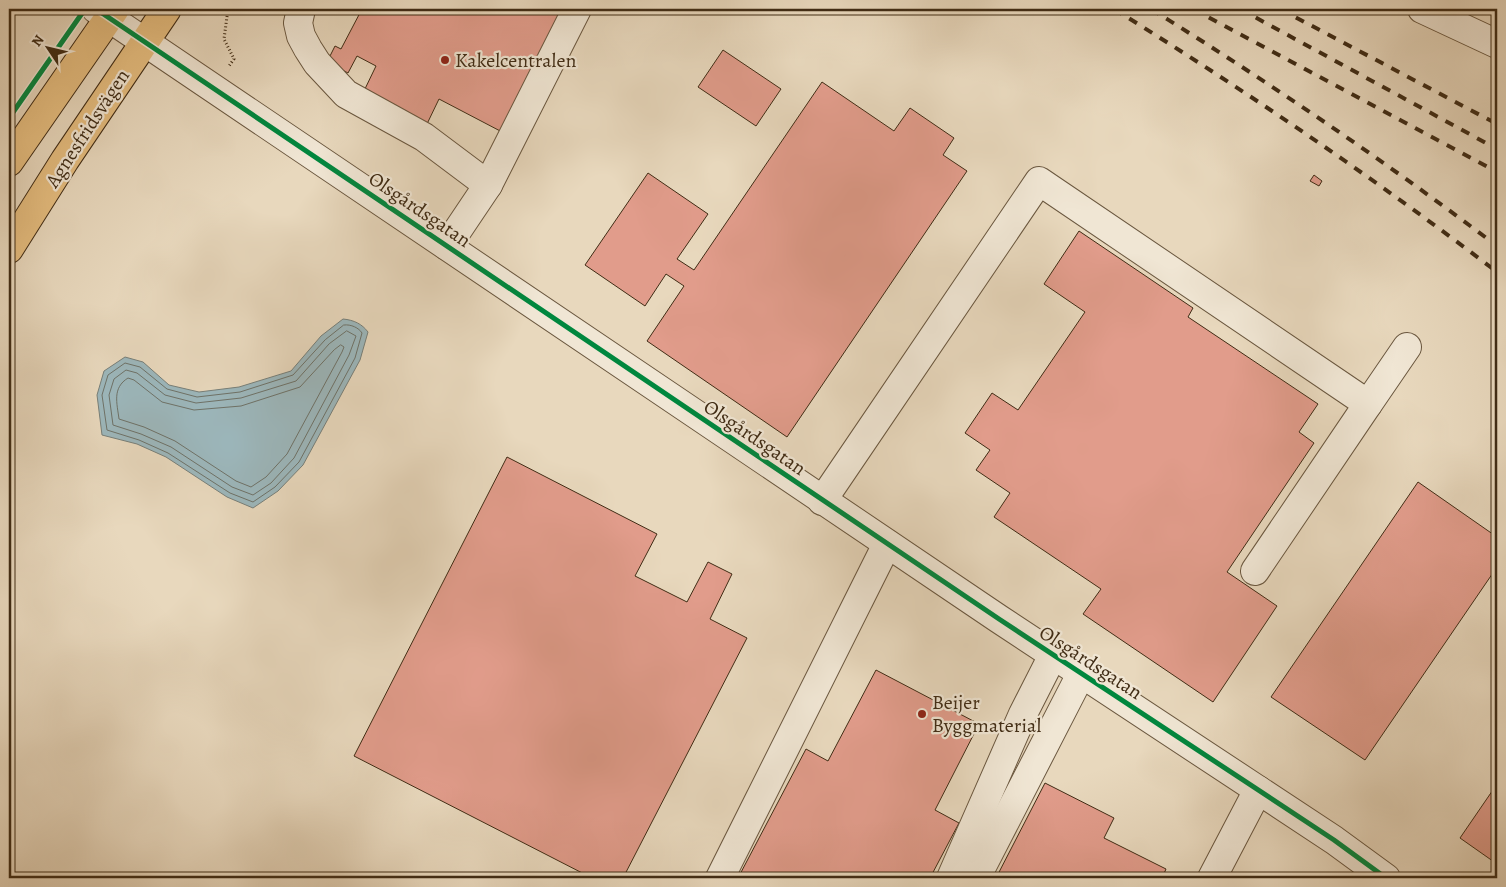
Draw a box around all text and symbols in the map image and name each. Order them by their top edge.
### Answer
north arrow [22,22,72,72]
text: N [27,31,48,50]
place label: Kakelcentralen [455,47,576,74]
marker: Kakelcentralen [439,54,451,66]
street label: Agnesfridsvägen [38,64,136,194]
street label: Olsgårdsgatan [363,165,476,254]
street label: Olsgårdsgatan [698,393,811,482]
street label: Olsgårdsgatan [1034,619,1148,706]
place label: Beijer Byggmaterial [932,689,1041,739]
marker: Beijer Byggmaterial [916,708,928,720]

